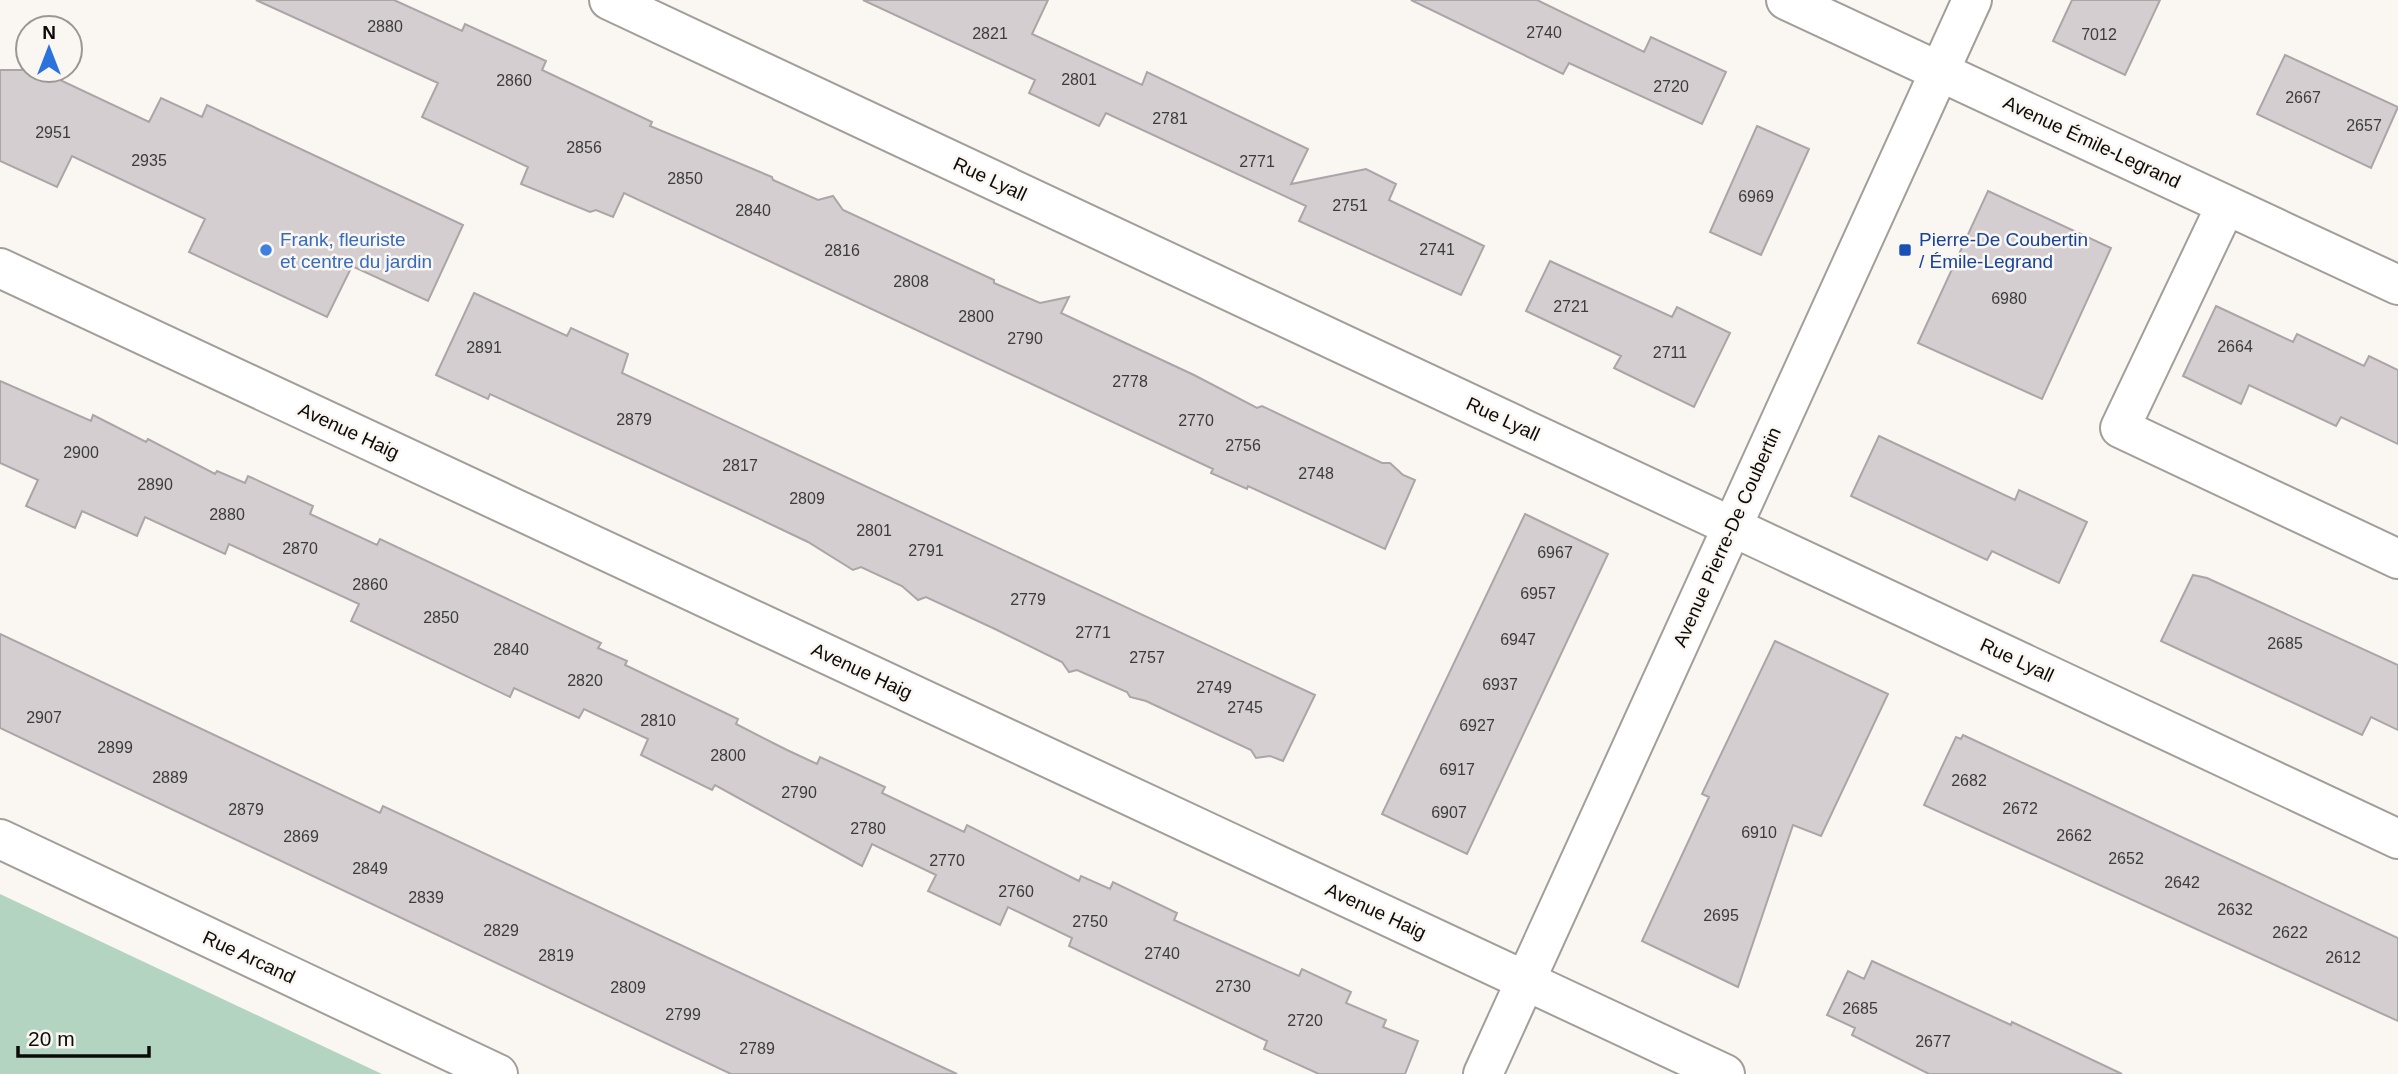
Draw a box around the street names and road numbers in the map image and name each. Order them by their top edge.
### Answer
street label: Avenue Émile-Legrand [2000,92,2184,192]
street label: Rue Lyall [950,153,1030,205]
street label: Rue Lyall [1463,393,1543,445]
street label: Avenue Haig [295,399,403,463]
street label: Avenue Pierre-De Coubertin [1669,424,1785,650]
street label: Rue Lyall [1977,634,2057,686]
street label: Avenue Haig [808,639,916,703]
street label: Avenue Haig [1322,879,1430,943]
street label: Rue Arcand [200,927,298,987]

